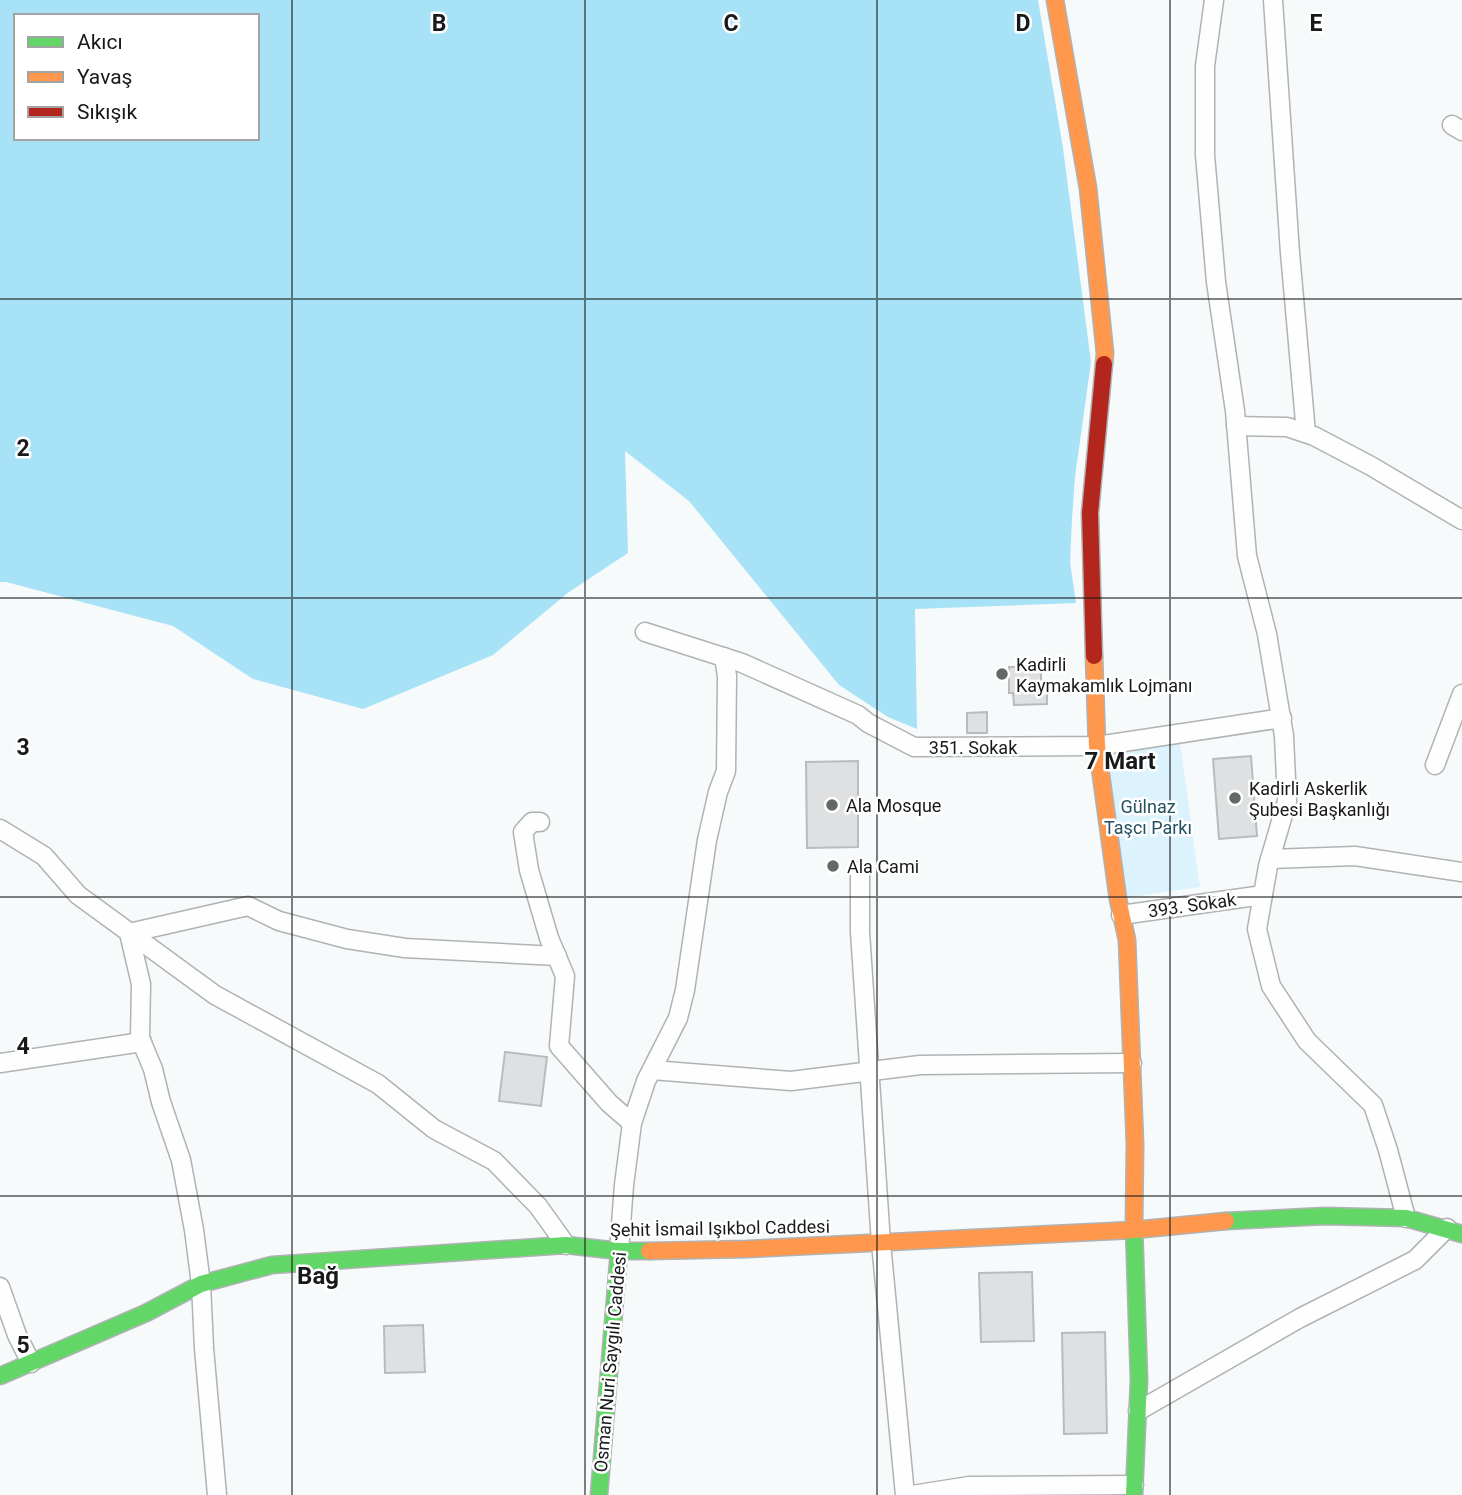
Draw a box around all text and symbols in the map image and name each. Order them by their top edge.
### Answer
text: B [432,10,446,37]
text: C [723,10,739,37]
text: D [1016,10,1030,37]
text: E [1310,10,1323,37]
legend [14,14,259,140]
text: Akıcı [77,30,123,54]
text: Yavaş [77,65,132,89]
text: Sıkışık [77,100,138,124]
text: 2 [16,435,30,462]
place label: Kadirli Kaymakamlık Lojmanı [1016,654,1192,696]
marker: Kadirli Kaymakamlık Lojmanı [994,666,1010,682]
text: 3 [16,734,30,761]
street label: 351. Sokak [929,737,1018,758]
district label: 7 Mart [1084,747,1156,775]
place label: Kadirli Askerlik Şubesi Başkanlığı [1249,778,1390,820]
marker: Kadirli Askerlik Şubesi Başkanlığı [1227,790,1243,806]
place label: Ala Mosque [846,795,941,816]
park label: Gülnaz Taşcı Parkı [1104,796,1192,838]
marker: Ala Mosque [824,797,840,813]
place label: Ala Cami [847,856,919,877]
marker: Ala Cami [825,858,841,874]
street label: 393. Sokak [1147,888,1238,922]
text: 4 [16,1033,30,1060]
street label: Şehit İsmail Işıkbol Caddesi [610,1216,830,1240]
street label: Osman Nuri Saygılı Caddesi [590,1251,630,1473]
district label: Bağ [297,1262,339,1290]
text: 5 [16,1332,30,1359]

